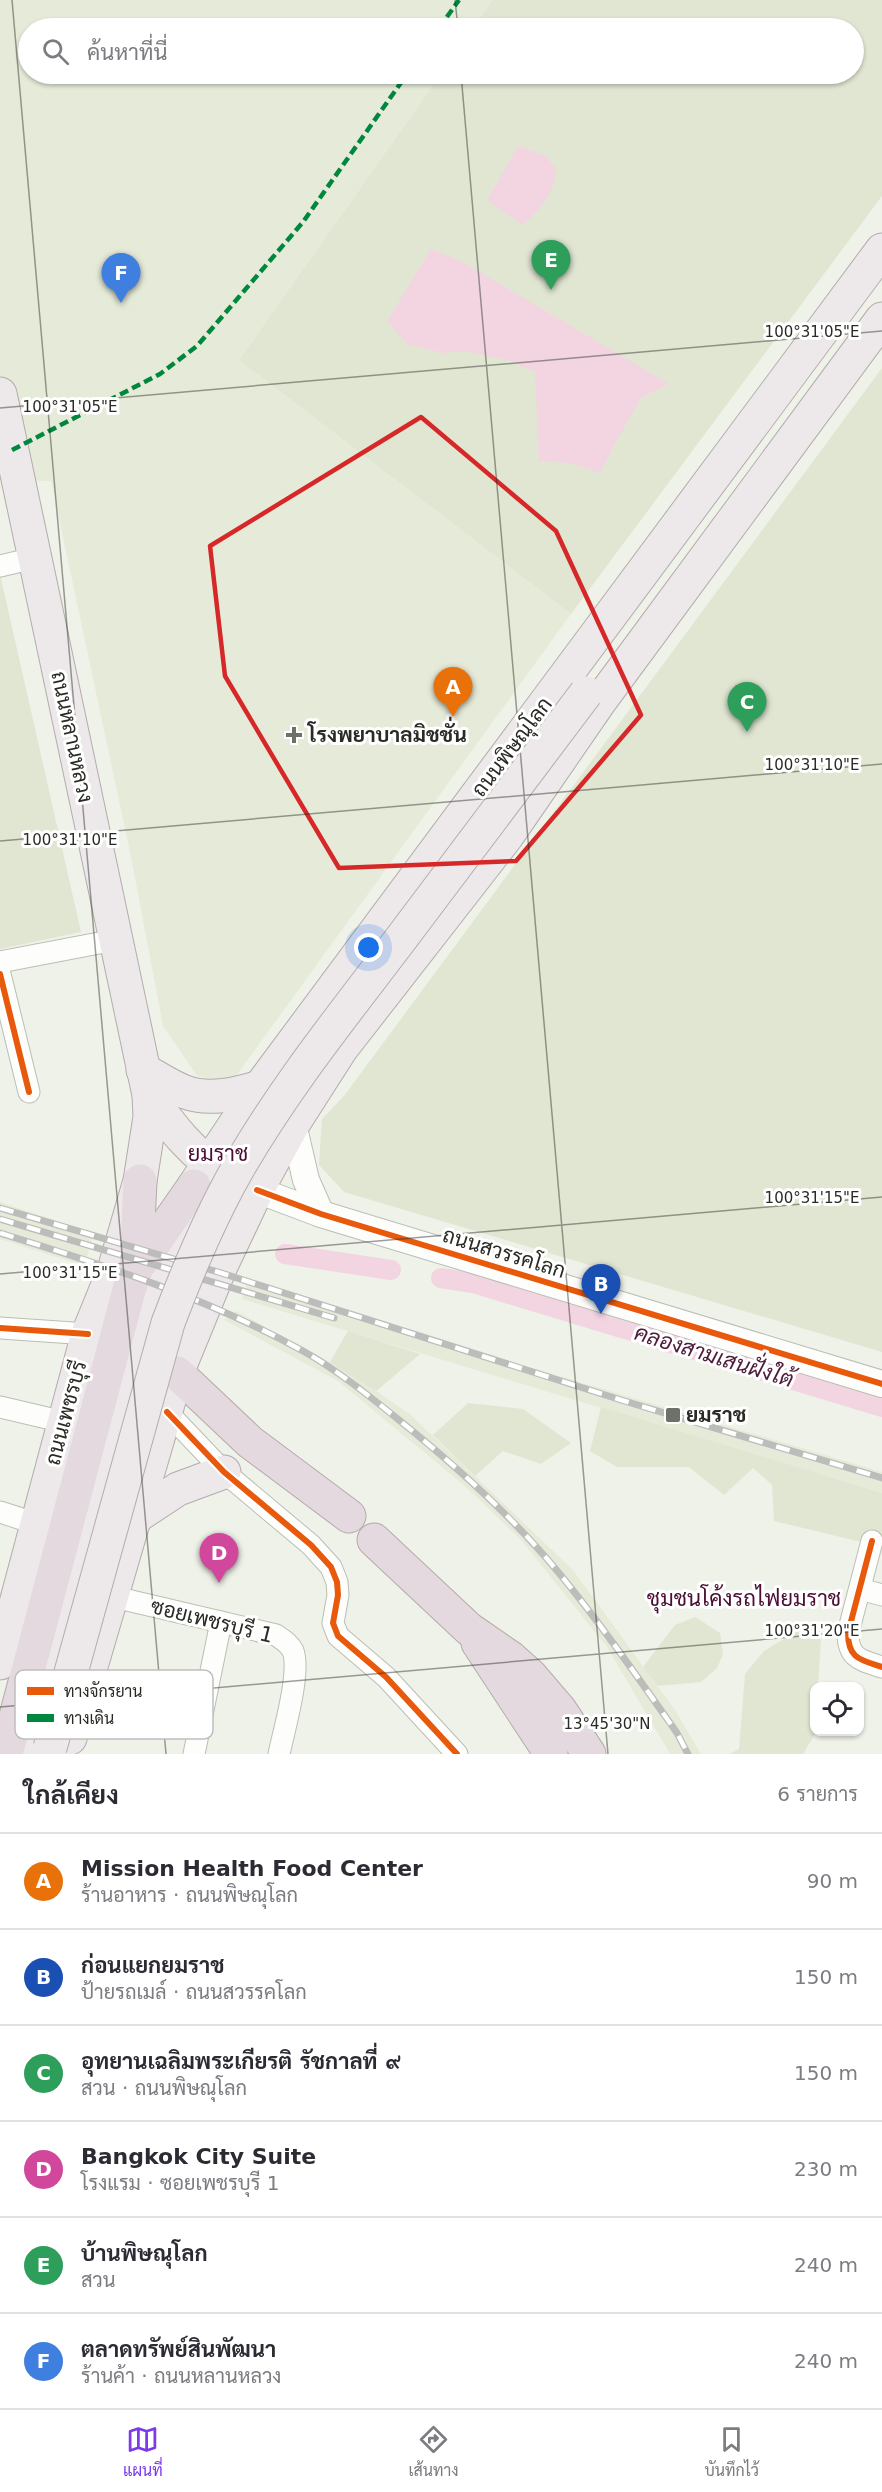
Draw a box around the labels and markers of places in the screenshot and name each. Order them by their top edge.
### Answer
pin: E [532,240,570,290]
pin: F [102,254,140,303]
pin: A [434,668,472,717]
pin: C [728,682,766,732]
place label: โรงพยาบาลมิชชั่น [306,716,467,747]
marker: โรงพยาบาลมิชชั่น [285,726,303,744]
pin: B [582,1264,620,1314]
place label: ยมราช [686,1403,746,1427]
marker: ยมราช [664,1406,682,1424]
pin: D [200,1534,238,1583]

